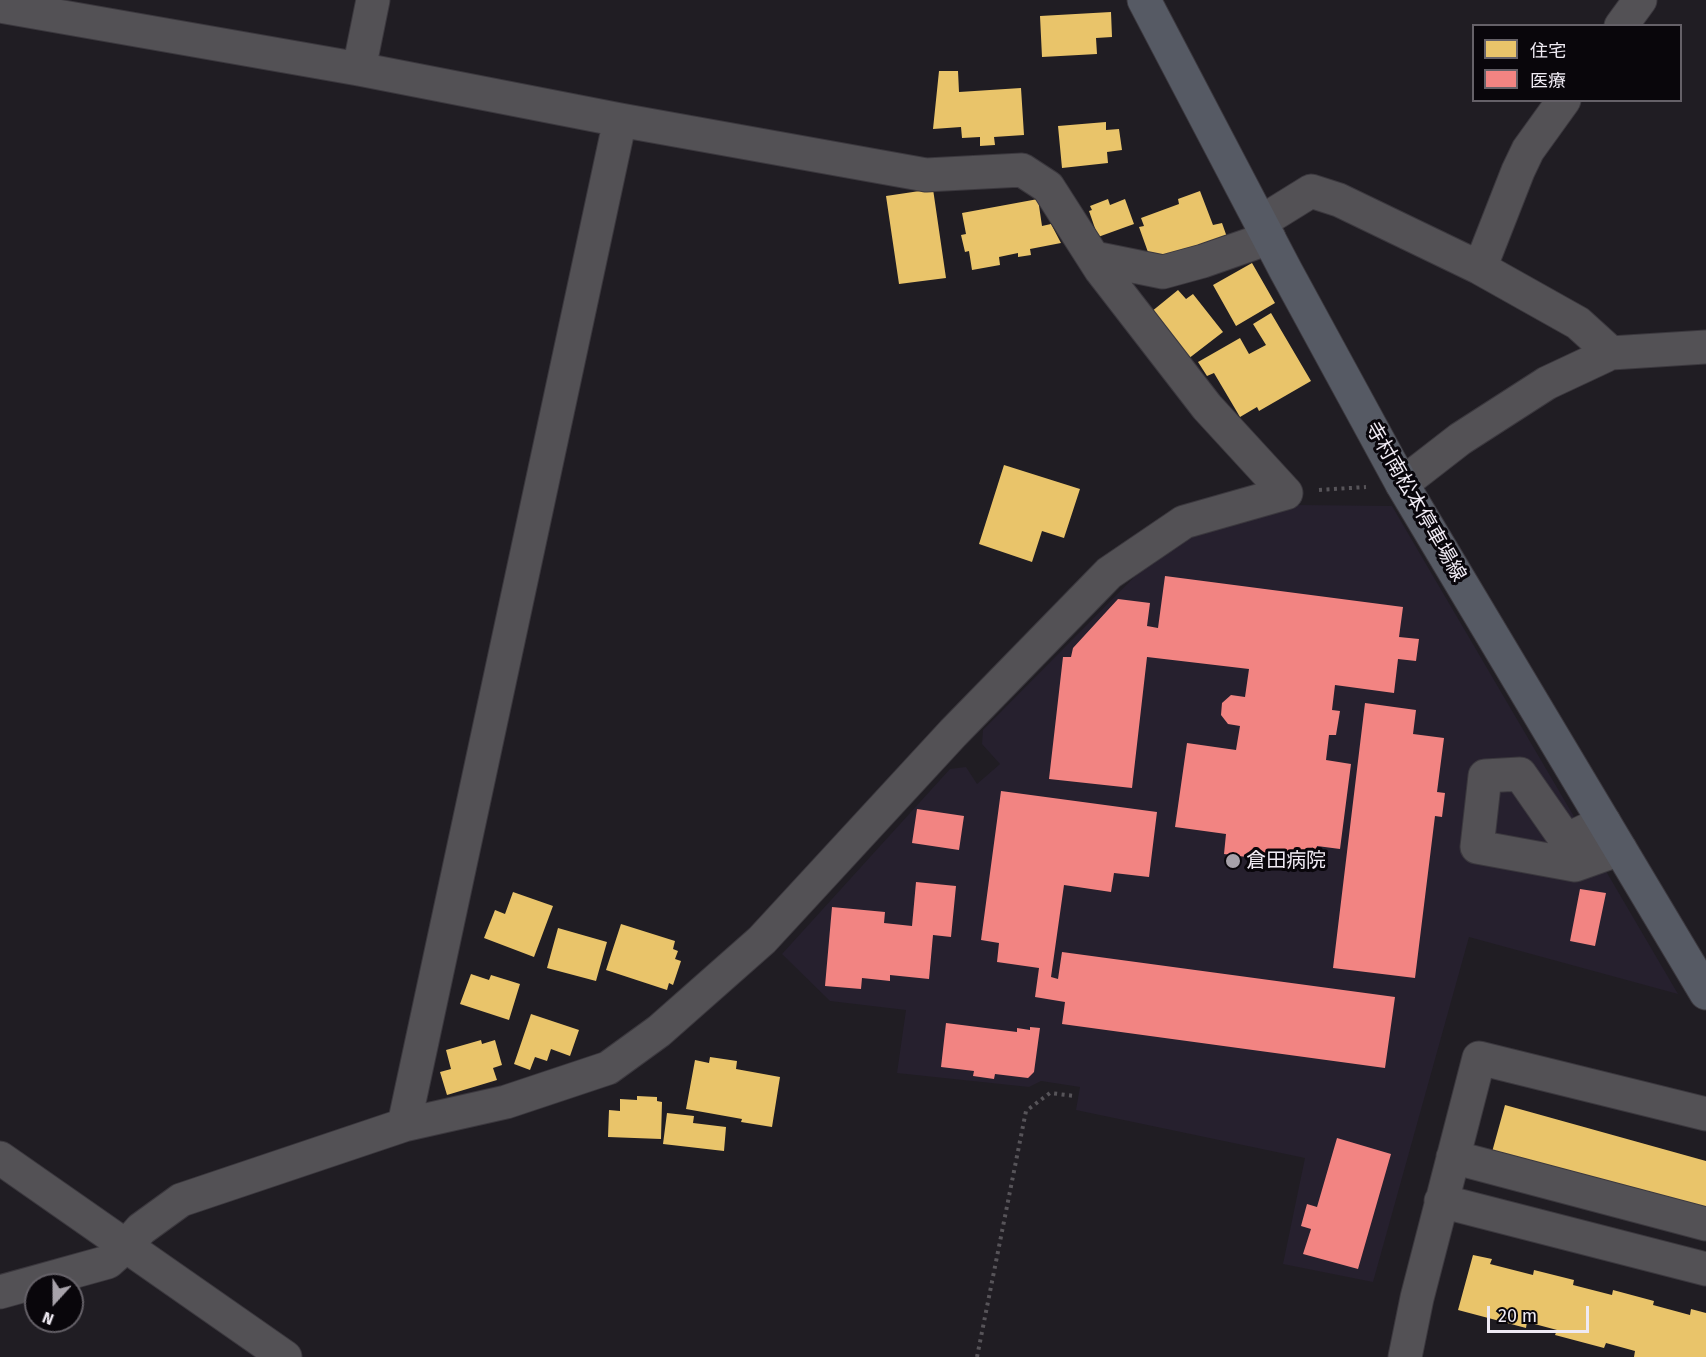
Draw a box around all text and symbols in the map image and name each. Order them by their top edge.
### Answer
legend [1472,24,1682,102]
text: 住宅 [1530,40,1566,62]
text: 医療 [1530,70,1566,92]
street label: 寺村南松本停車場線 [1360,418,1470,586]
place label: 倉田病院 [1246,849,1326,873]
marker: 倉田病院 [1224,852,1242,870]
north arrow [24,1273,84,1333]
scale bar [1490,1294,1592,1332]
text: 20 m [1498,1305,1537,1327]
text: N [40,1308,56,1329]

